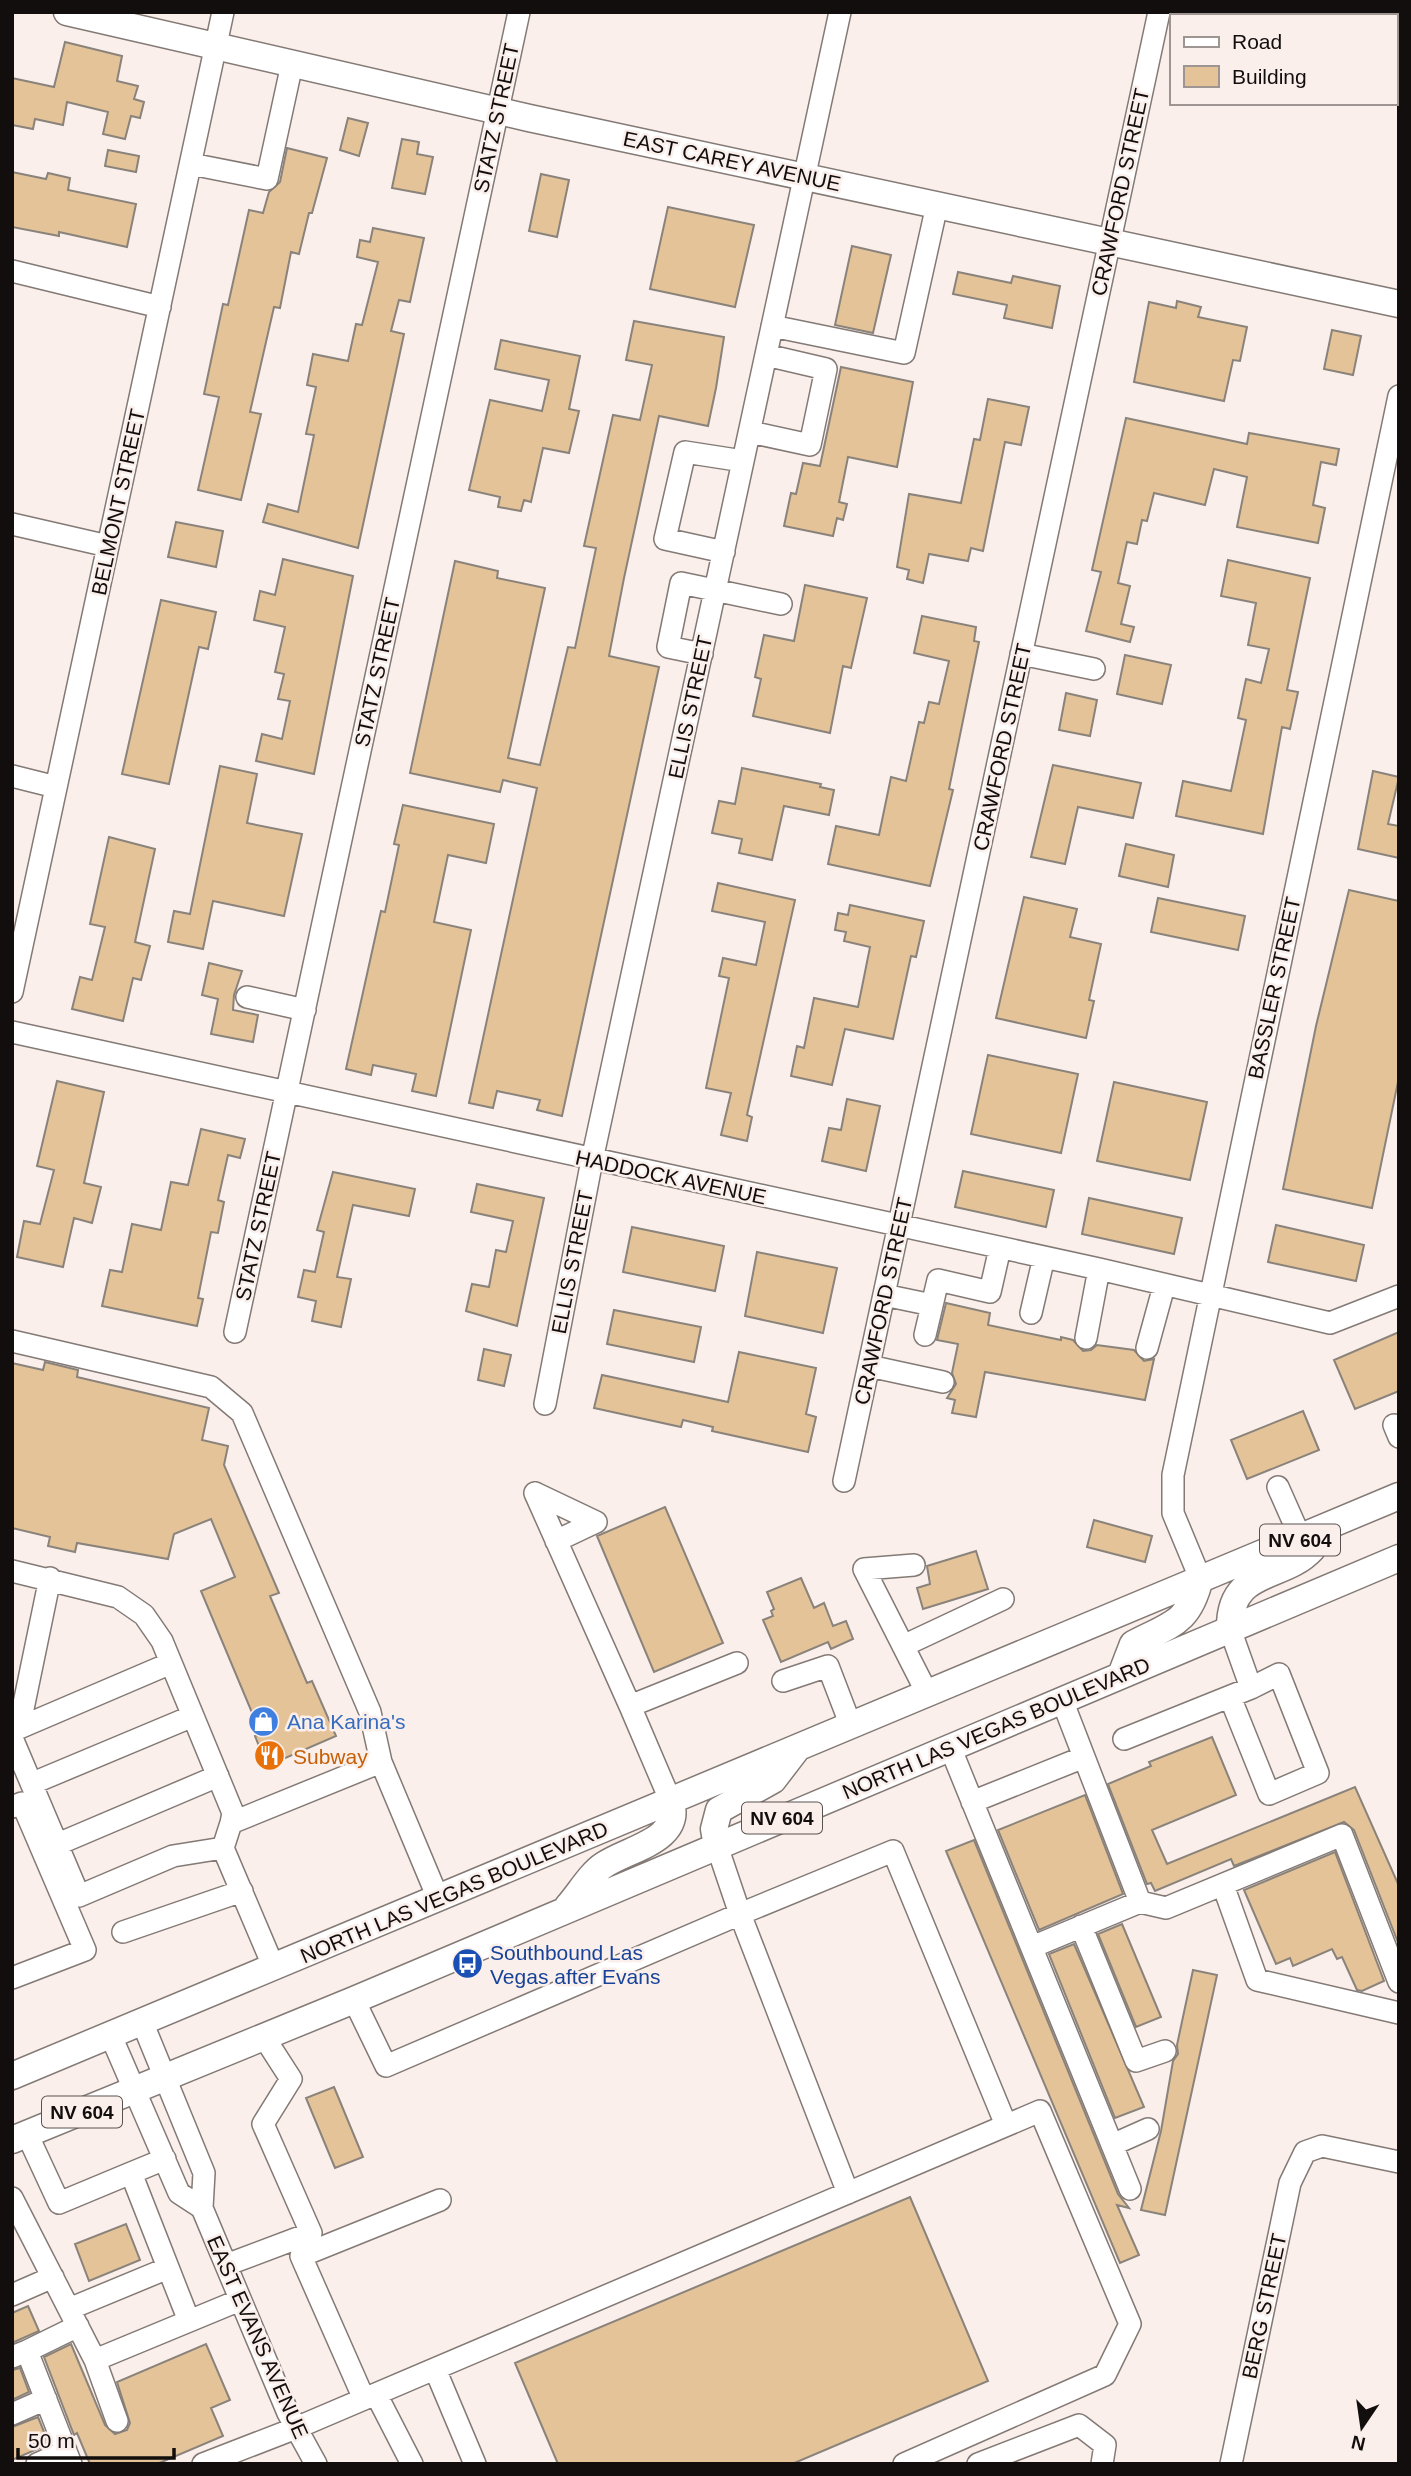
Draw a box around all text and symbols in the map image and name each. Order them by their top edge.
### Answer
legend [1170,14,1397,105]
text: Road [1232,30,1282,53]
street label: STATZ STREET [469,41,523,195]
text: Building [1232,65,1307,88]
street label: CRAWFORD STREET [1087,86,1153,298]
street label: EAST CAREY AVENUE [621,127,843,195]
street label: BELMONT STREET [87,407,149,597]
street label: STATZ STREET [350,595,404,749]
street label: ELLIS STREET [664,633,716,781]
street label: CRAWFORD STREET [969,641,1035,853]
street label: BASSLER STREET [1243,895,1305,1081]
street label: HADDOCK AVENUE [573,1146,769,1208]
street label: STATZ STREET [231,1149,285,1303]
street label: ELLIS STREET [547,1188,597,1336]
street label: CRAWFORD STREET [850,1195,916,1407]
road number: NV 604 [1260,1524,1340,1556]
street label: NORTH LAS VEGAS BOULEVARD [839,1653,1153,1803]
shop icon: Ana Karina's [247,1704,281,1738]
place label: Ana Karina's [287,1710,405,1733]
restaurant icon: Subway [253,1739,287,1773]
place label: Subway [293,1745,368,1768]
road number: NV 604 [742,1802,822,1834]
street label: NORTH LAS VEGAS BOULEVARD [297,1817,611,1967]
place label: Southbound Las Vegas after Evans [490,1941,660,1988]
bus stop icon: Southbound Las Vegas after Evans [450,1947,484,1981]
road number: NV 604 [42,2096,122,2128]
street label: BERG STREET [1237,2231,1291,2381]
street label: EAST EVANS AVENUE [203,2232,313,2442]
north arrow [1327,2392,1397,2462]
scale bar [18,2416,173,2460]
text: 50 m [28,2429,75,2452]
text: N [1349,2431,1367,2455]

